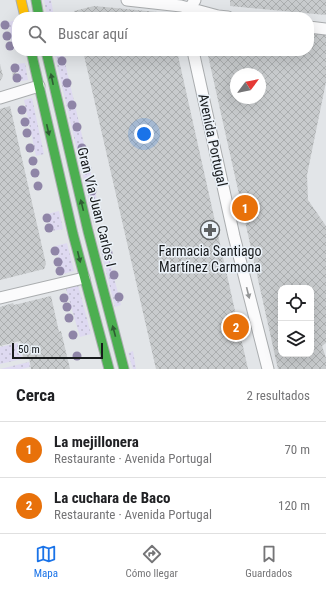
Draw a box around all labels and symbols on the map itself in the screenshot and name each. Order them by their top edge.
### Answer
north arrow [230,68,266,104]
one-way arrow [49,73,55,85]
street label: Avenida Portugal [195,92,231,188]
one-way arrow [46,124,52,136]
your location [134,124,154,144]
street label: Gran Vía Juan Carlos I [74,146,120,268]
pin: 1 [232,193,258,223]
one-way arrow [78,199,84,212]
pharmacy icon: Farmacia Santiago Martínez Carmona [199,219,221,241]
place label: Farmacia Santiago Martínez Carmona [158,243,262,275]
one-way arrow [76,250,82,263]
one-way arrow [246,287,252,299]
pin: 2 [223,312,249,342]
one-way arrow [111,325,117,337]
scale bar [12,341,103,360]

